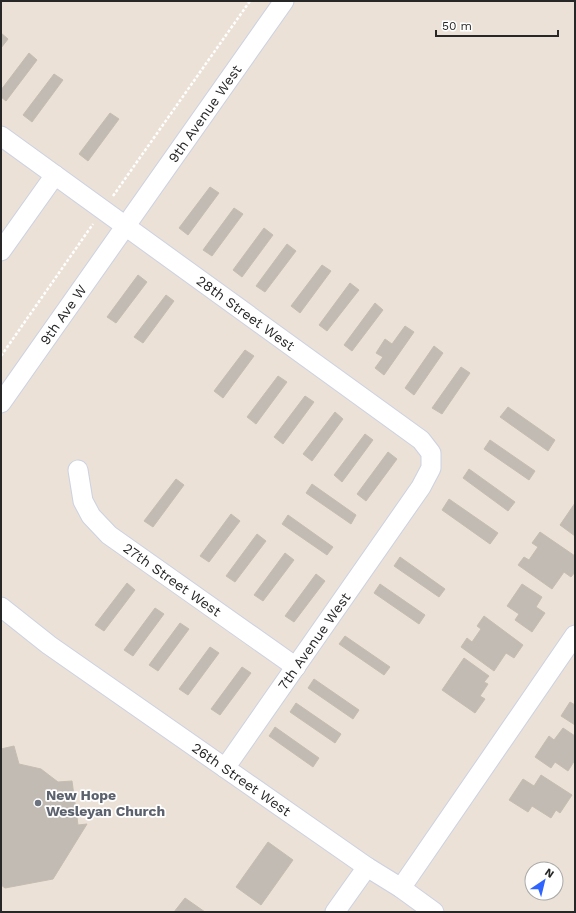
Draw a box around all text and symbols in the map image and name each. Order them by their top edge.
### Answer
scale bar [436,12,558,38]
text: 50 m [442,19,472,33]
street label: 9th Avenue West [165,62,245,165]
street label: 28th Street West [194,272,298,354]
street label: 9th Ave W [37,282,90,348]
street label: 27th Street West [120,540,224,620]
street label: 7th Avenue West [275,589,354,693]
street label: 26th Street West [189,739,294,820]
place label: New Hope Wesleyan Church [46,787,165,819]
marker: New Hope Wesleyan Church [33,798,43,808]
north arrow [524,861,564,901]
text: N [542,866,557,881]

